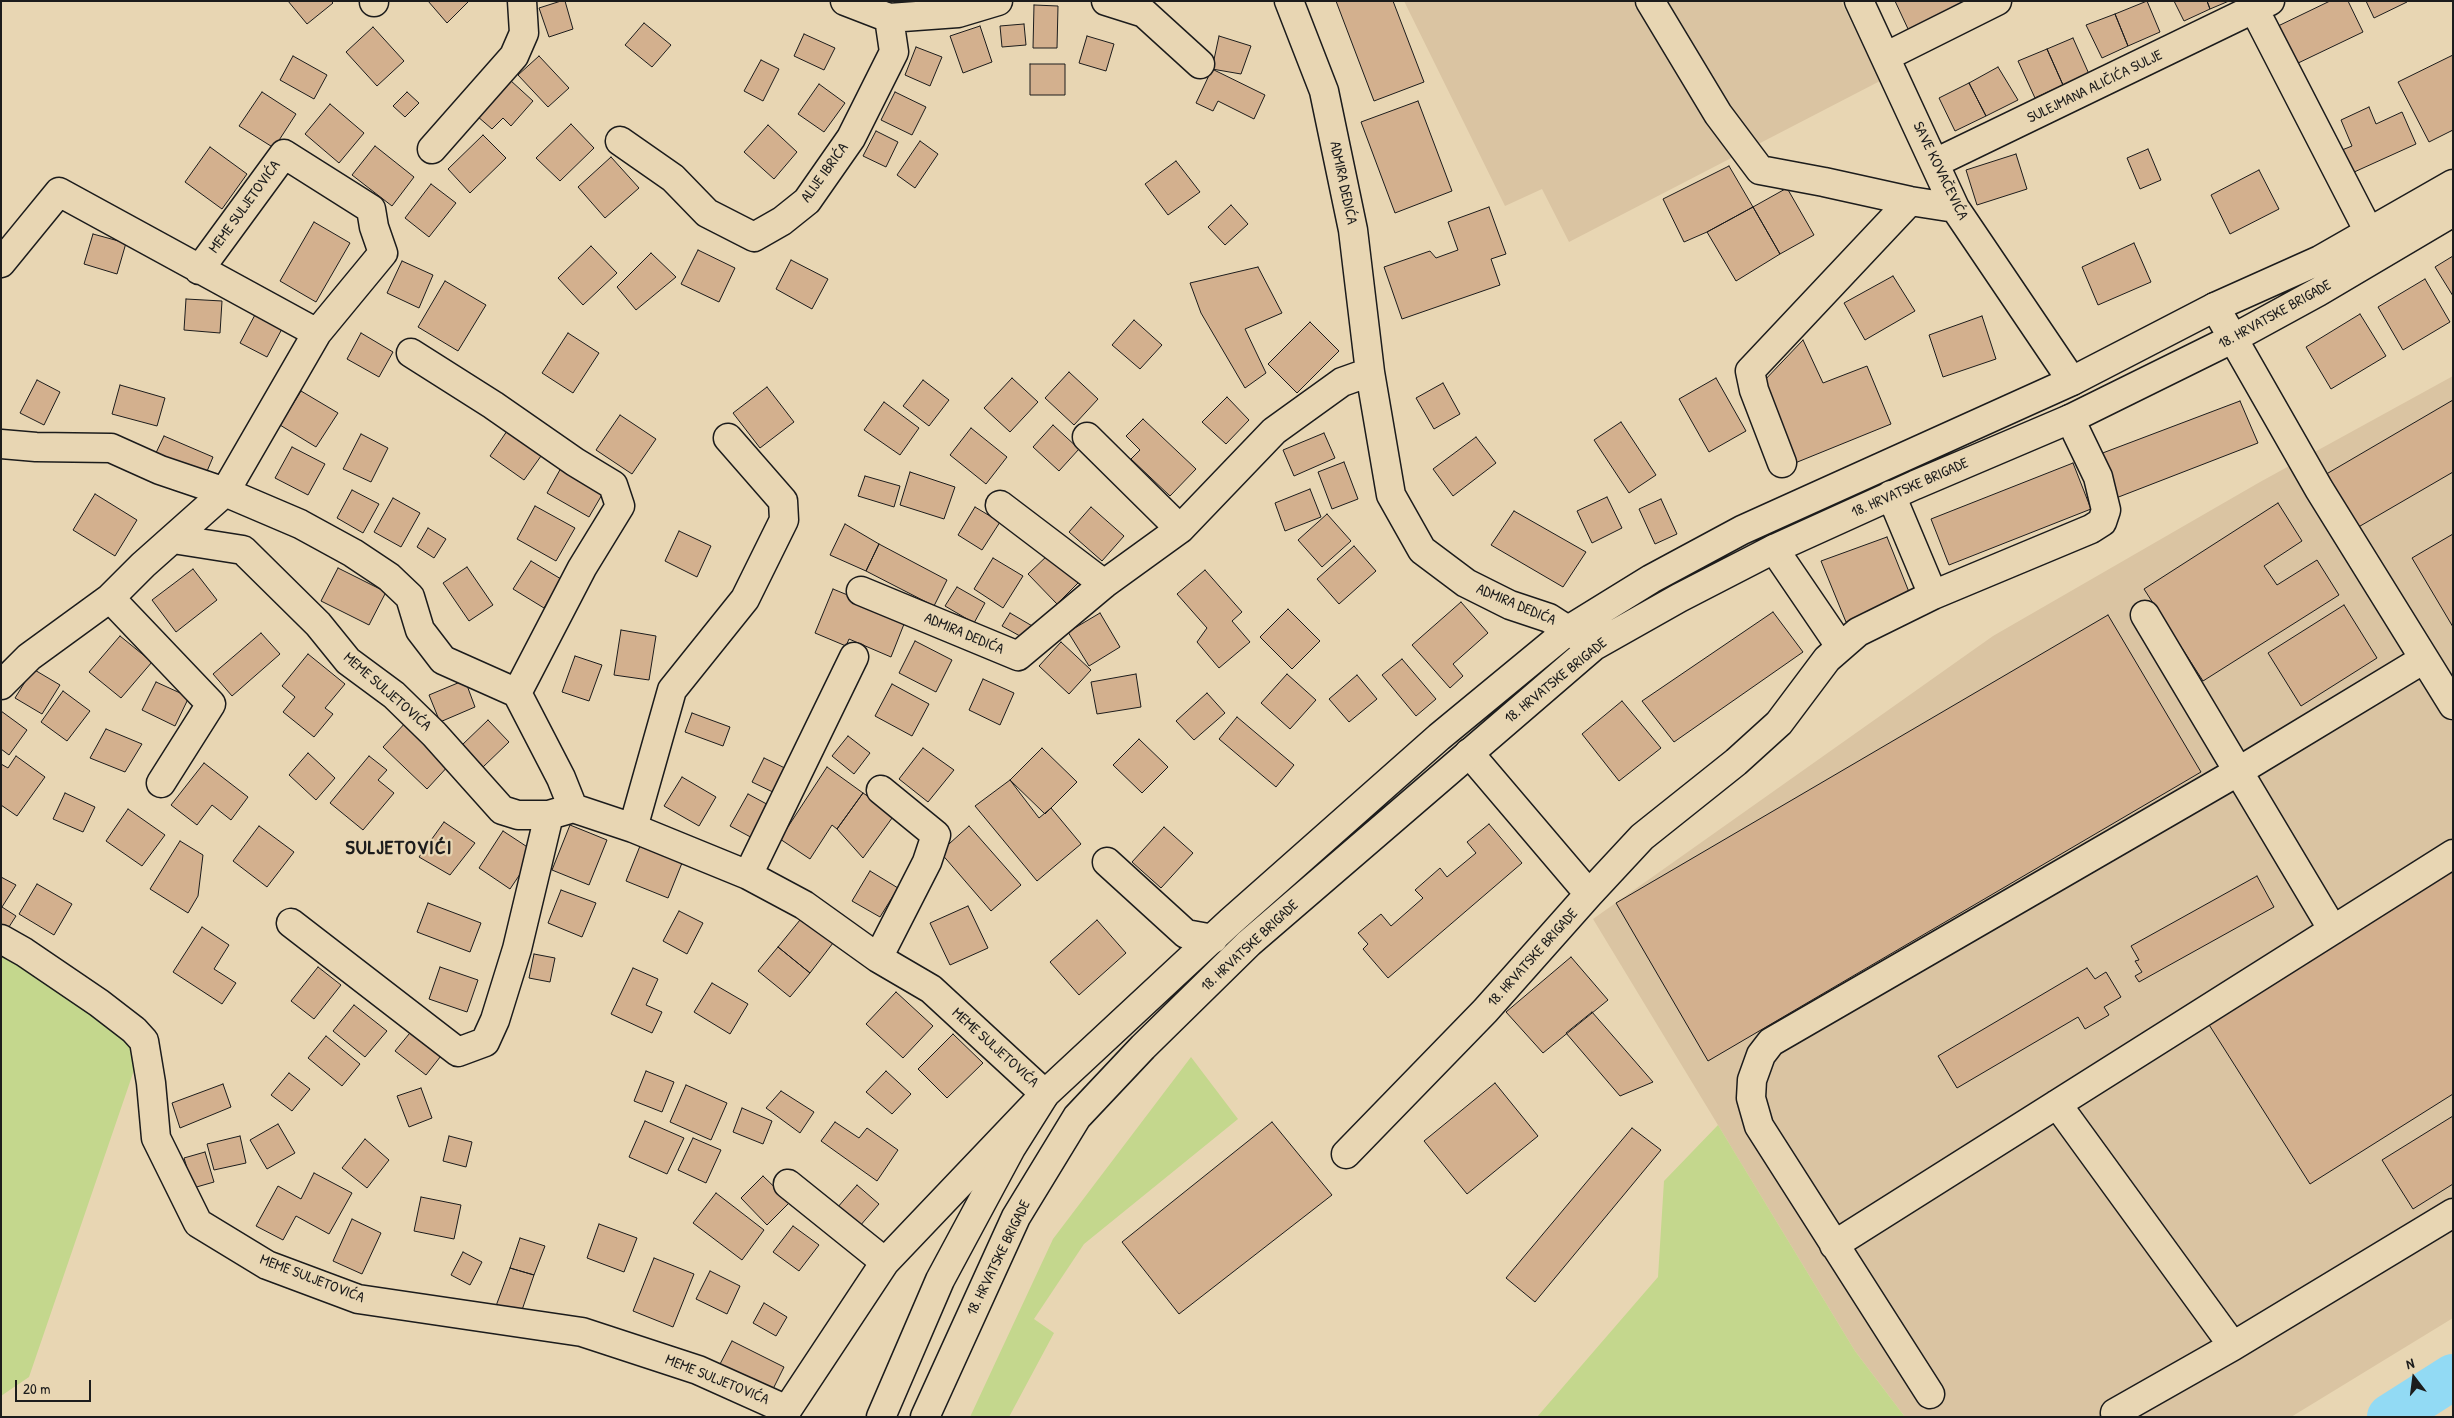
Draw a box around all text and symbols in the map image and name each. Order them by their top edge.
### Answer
street label: SULEJMANA ALIČIĆA SULJE [2025,46,2165,128]
street label: SAVE KOVAČEVIĆA [1908,119,1972,223]
street label: ALIJE IBRIĆA [797,140,853,206]
street label: ADMIRA DEDIĆA [1325,140,1361,226]
street label: MEME SULJETOVIĆA [205,157,285,257]
street label: 18. HRVATSKE BRIGADE [2215,277,2335,353]
street label: 18. HRVATSKE BRIGADE [1849,454,1971,522]
street label: ADMIRA DEDIĆA [1474,580,1558,630]
street label: ADMIRA DEDIĆA [922,609,1006,659]
street label: 18. HRVATSKE BRIGADE [1501,634,1611,728]
street label: MEME SULJETOVIĆA [339,649,435,735]
district label: SULJETOVIĆI [344,837,454,861]
street label: 18. HRVATSKE BRIGADE [1198,896,1302,996]
street label: 18. HRVATSKE BRIGADE [1484,905,1582,1011]
street label: MEME SULJETOVIĆA [948,1004,1042,1092]
street label: 18. HRVATSKE BRIGADE [963,1197,1035,1319]
street label: MEME SULJETOVIĆA [257,1251,367,1307]
street label: MEME SULJETOVIĆA [662,1351,772,1409]
north arrow [2389,1353,2439,1403]
text: N [2404,1353,2416,1373]
scale bar [18,1370,94,1402]
text: 20 m [23,1378,50,1399]

